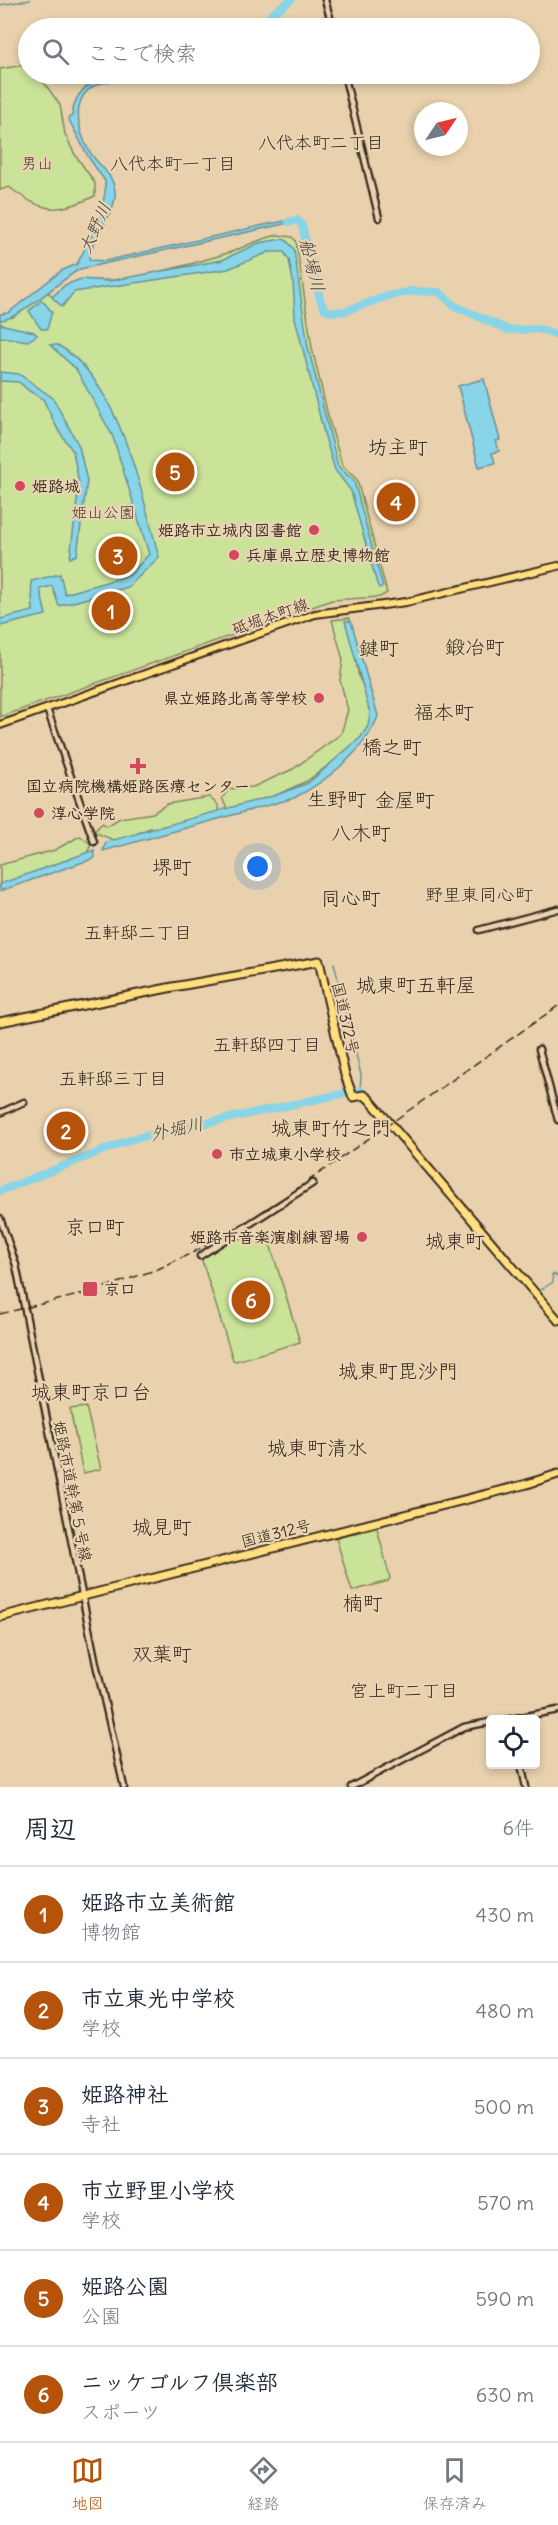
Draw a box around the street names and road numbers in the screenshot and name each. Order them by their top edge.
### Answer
street label: 砥堀本町線 [229,594,311,638]
street label: 国道372号 [328,980,364,1056]
street label: 姫路市道幹第５号線 [49,1418,97,1564]
street label: 国道312号 [239,1515,313,1551]

